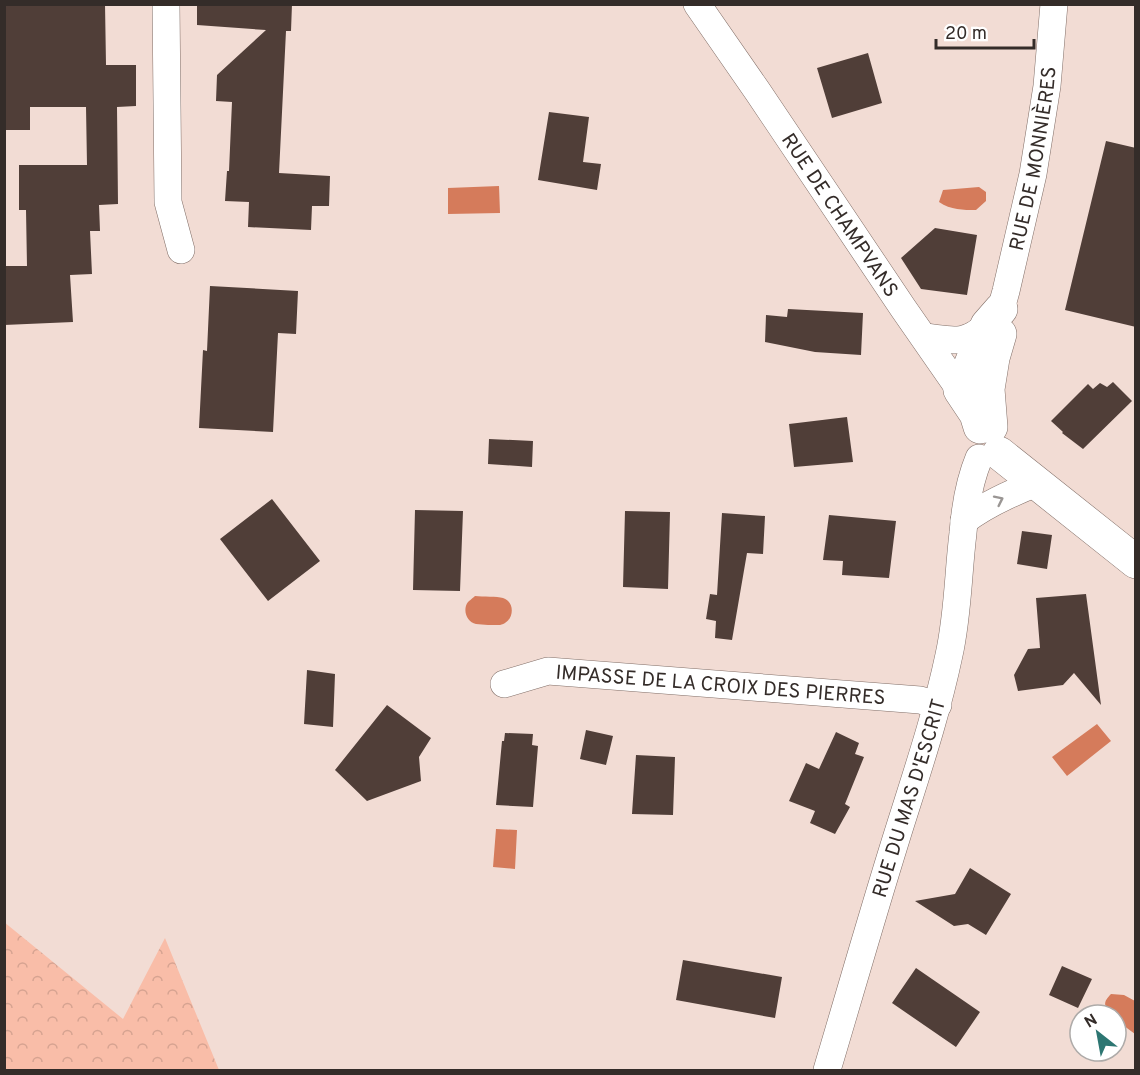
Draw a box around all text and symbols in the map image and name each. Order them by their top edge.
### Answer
scale bar [936,12,1034,50]
text: 20 m [945,23,987,46]
street label: RUE DE MONNIÈRES [1005,65,1064,254]
street label: RUE DE CHAMPVANS [774,129,903,303]
one-way arrow [993,495,1004,507]
street label: IMPASSE DE LA CROIX DES PIERRES [555,661,886,712]
street label: RUE DU MAS D'ESCRIT [868,696,953,901]
north arrow [1068,1003,1128,1063]
text: N [1081,1010,1101,1033]

